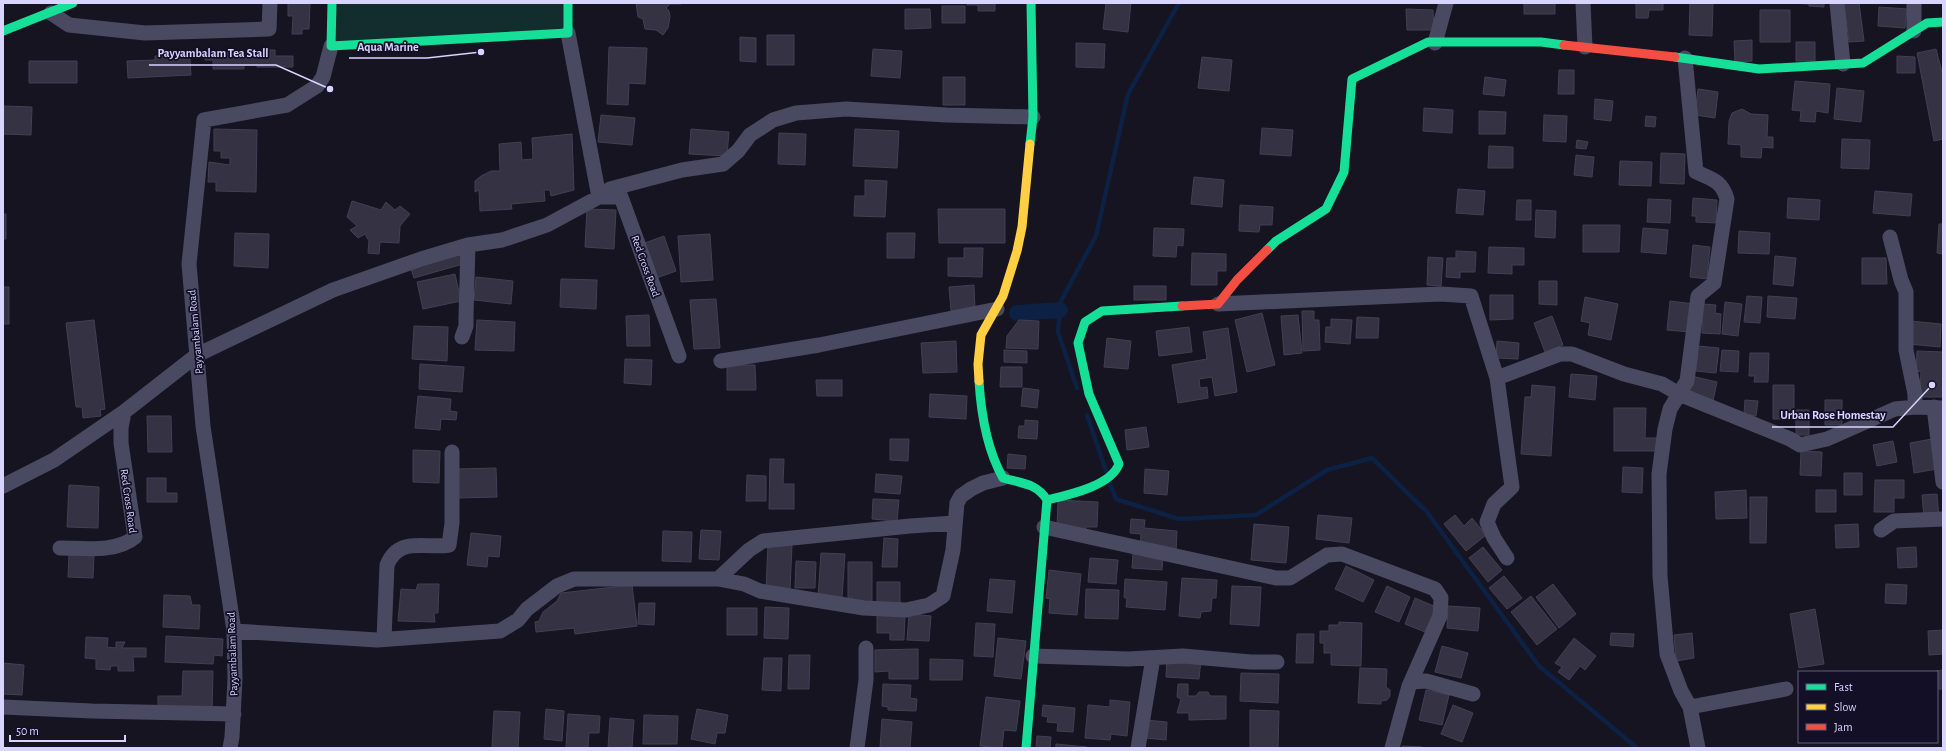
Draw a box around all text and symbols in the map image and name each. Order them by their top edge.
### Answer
callout: Aqua Marine [349,34,427,58]
callout: Payyambalam Tea Stall [149,41,276,65]
text: Aqua Marine [357,41,419,53]
text: Payyambalam Tea Stall [157,47,269,60]
street label: Red Cross Road [629,234,662,299]
street label: Payyambalam Road [186,289,205,374]
callout: Urban Rose Homestay [1772,403,1893,427]
text: Urban Rose Homestay [1780,409,1886,422]
street label: Red Cross Road [119,468,138,534]
street label: Payyambalam Road [226,611,239,696]
legend [1798,671,1938,743]
text: Fast [1834,681,1853,693]
text: Slow [1834,701,1856,713]
scale bar [10,717,125,743]
text: Jam [1834,721,1853,733]
text: 50 m [16,725,39,737]

